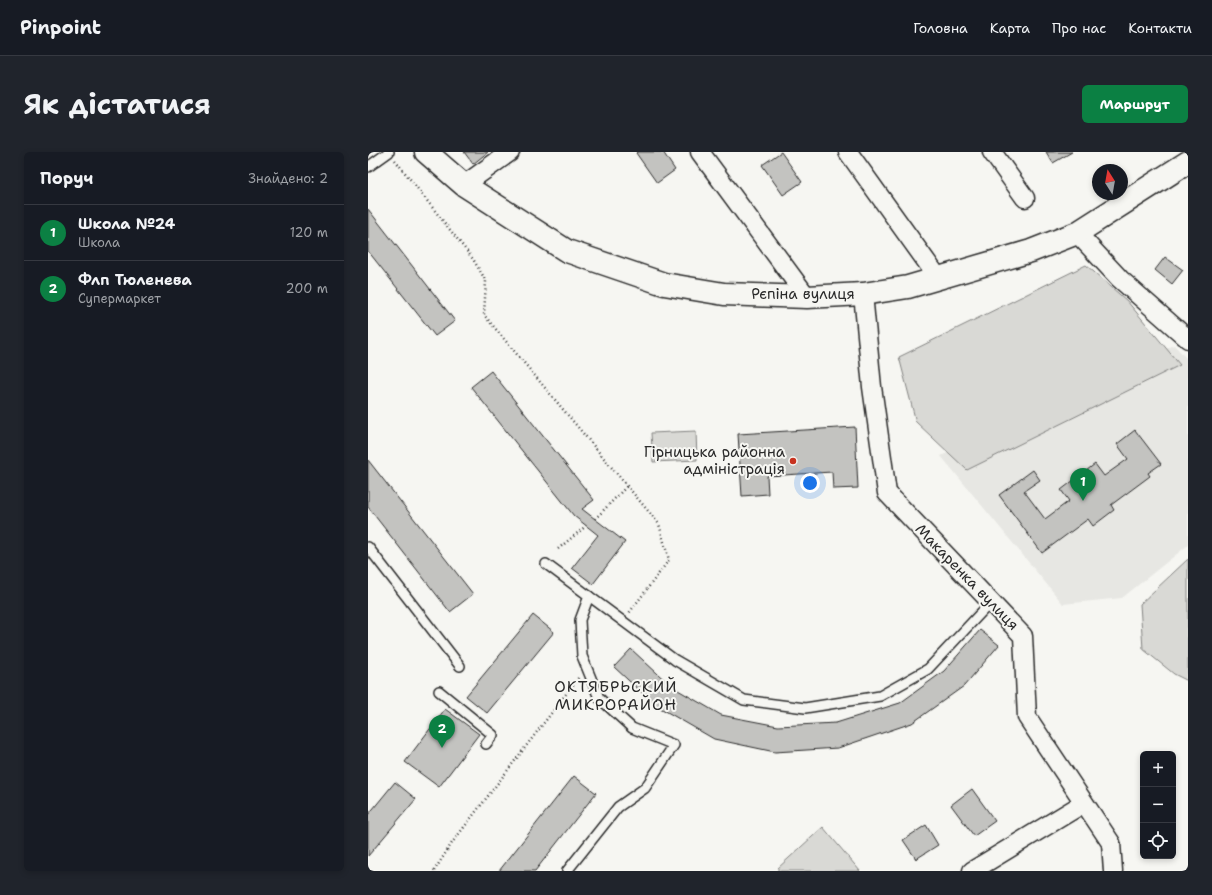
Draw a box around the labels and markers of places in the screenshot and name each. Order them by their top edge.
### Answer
place label: Гірницька районна адміністрація [644,442,786,479]
marker: Гірницька районна адміністрація [788,456,798,466]
pin: 1 [1070,468,1096,501]
pin: 2 [429,715,455,748]

